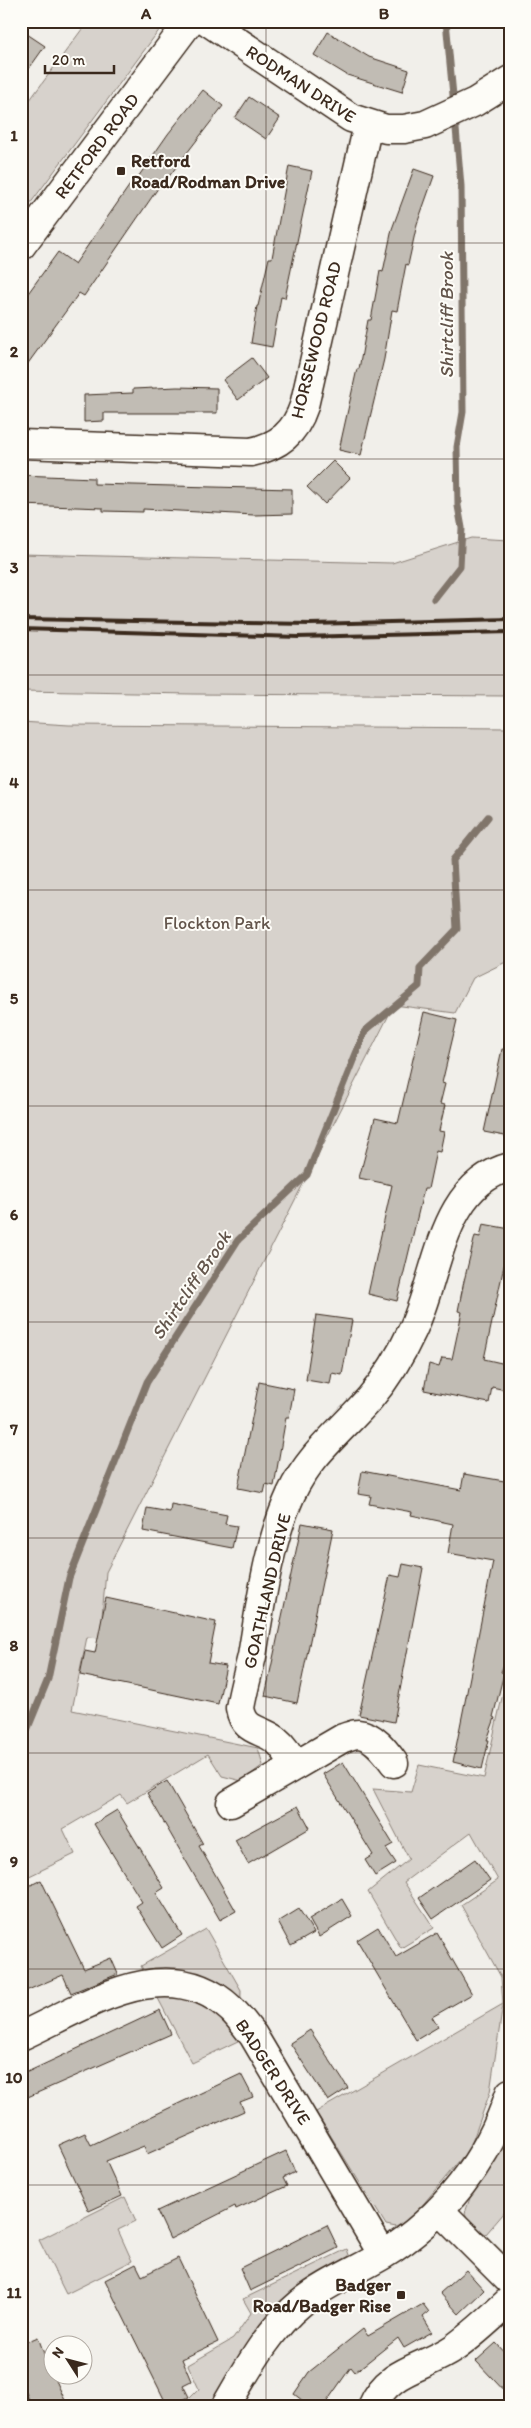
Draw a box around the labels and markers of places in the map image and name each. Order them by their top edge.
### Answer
place label: Retford Road/Rodman Drive [131,150,286,193]
marker: Retford Road/Rodman Drive [115,165,127,177]
place label: Badger Road/Badger Rise [253,2274,392,2317]
marker: Badger Road/Badger Rise [395,2289,407,2301]

